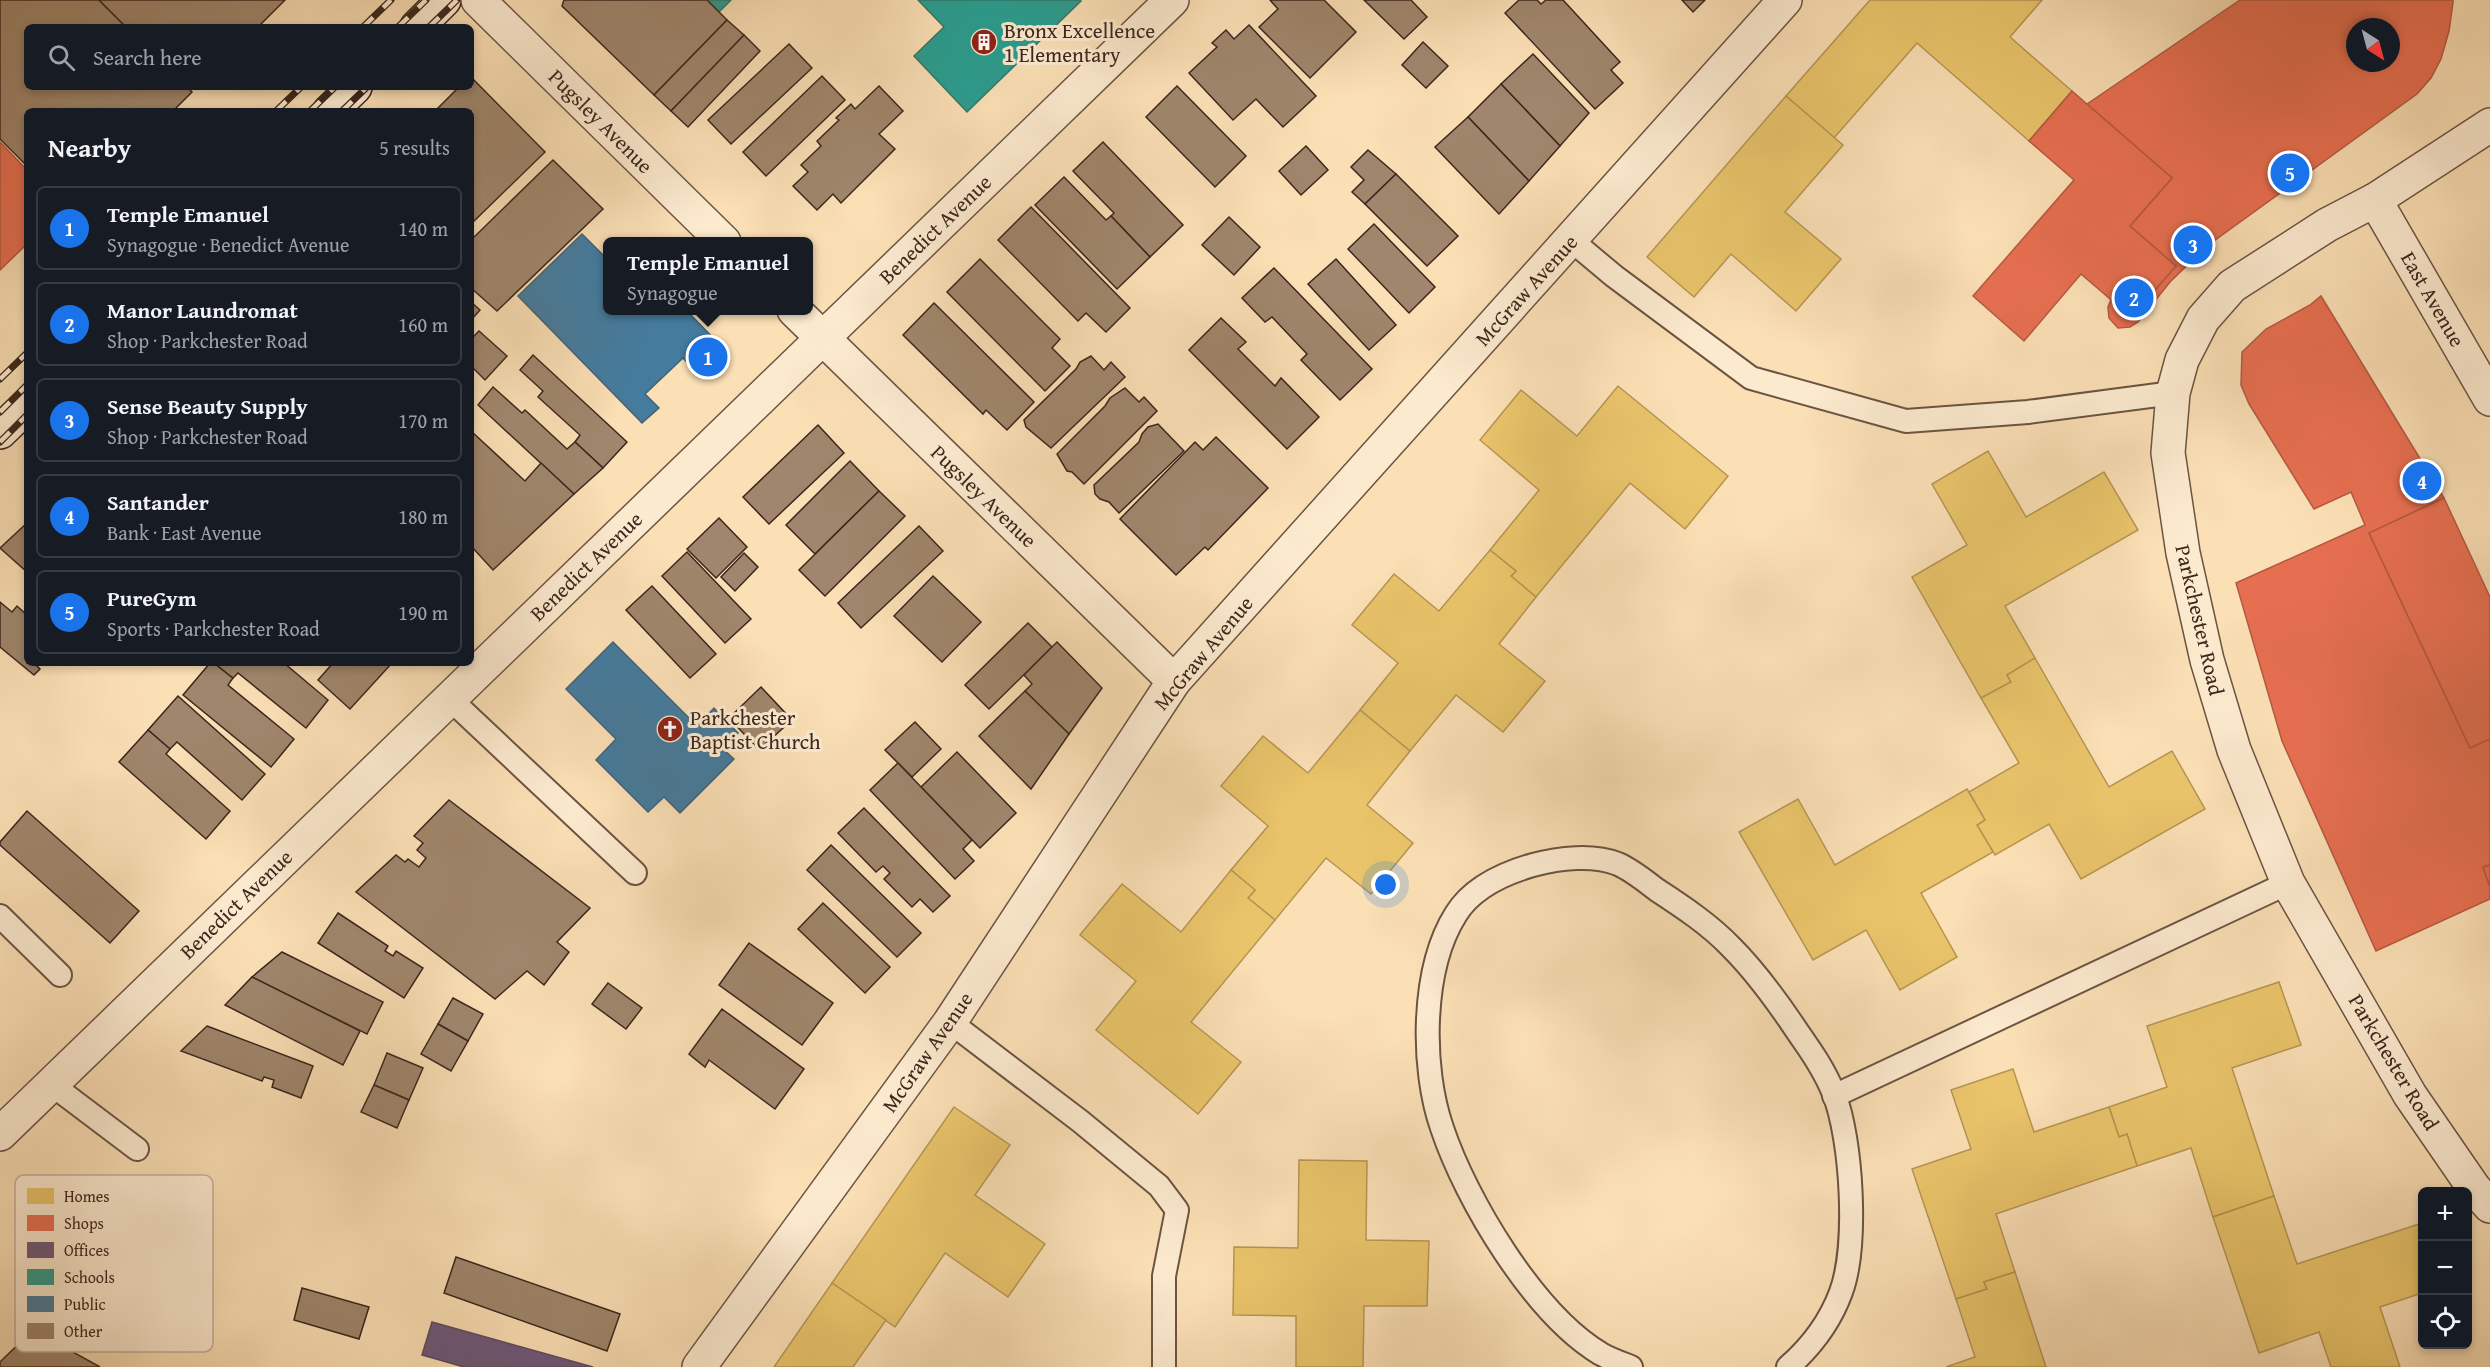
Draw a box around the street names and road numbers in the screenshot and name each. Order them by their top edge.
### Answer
street label: Pugsley Avenue [542,62,660,180]
street label: Benedict Avenue [872,167,999,291]
street label: McGraw Avenue [1467,227,1585,353]
street label: East Avenue [2393,246,2473,353]
street label: Pugsley Avenue [924,437,1044,555]
street label: Benedict Avenue [523,504,650,628]
street label: Parkchester Road [2168,541,2233,699]
street label: McGraw Avenue [1146,589,1260,717]
street label: Benedict Avenue [173,842,300,966]
street label: McGraw Avenue [874,985,980,1119]
street label: Parkchester Road [2341,988,2447,1137]

